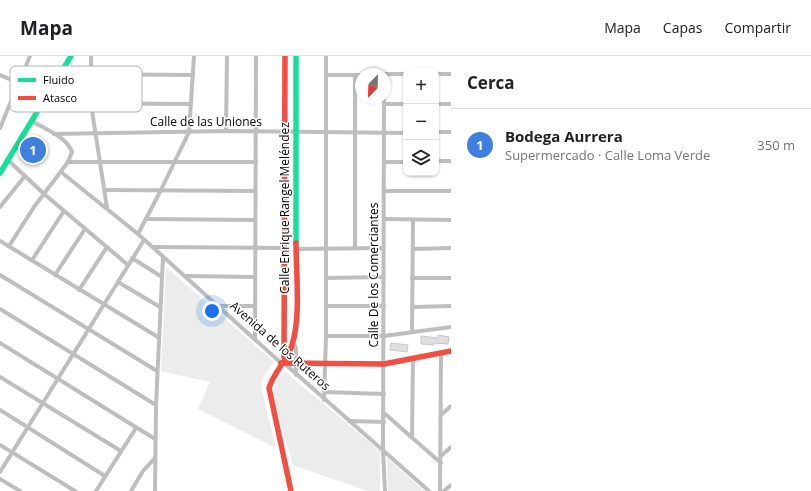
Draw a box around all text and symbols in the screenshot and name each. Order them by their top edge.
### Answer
text: Mapa [20,15,73,41]
text: Mapa [604,18,641,37]
text: Capas [663,18,702,37]
text: Compartir [724,18,791,37]
legend [10,66,142,112]
north arrow [355,68,391,104]
map controls [403,68,439,176]
button: + [403,68,439,104]
text: Cerca [467,71,515,94]
text: Fluido [43,72,75,87]
text: Atasco [43,90,78,105]
button: − [403,104,439,140]
street label: Calle de las Uniones [150,113,262,130]
street label: Calle Enrique Rangel Meléndez [276,122,293,294]
text: Bodega Aurrera [505,126,623,146]
pin: 1 [20,135,46,165]
text: 1 [476,136,484,154]
text: 350 m [757,136,795,154]
button: layers [403,140,439,176]
text: Supermercado · Calle Loma Verde [505,146,710,164]
street label: Calle De los Comerciantes [365,202,382,347]
street label: Avenida de los Ruteros [227,297,334,394]
your location [202,301,222,321]

